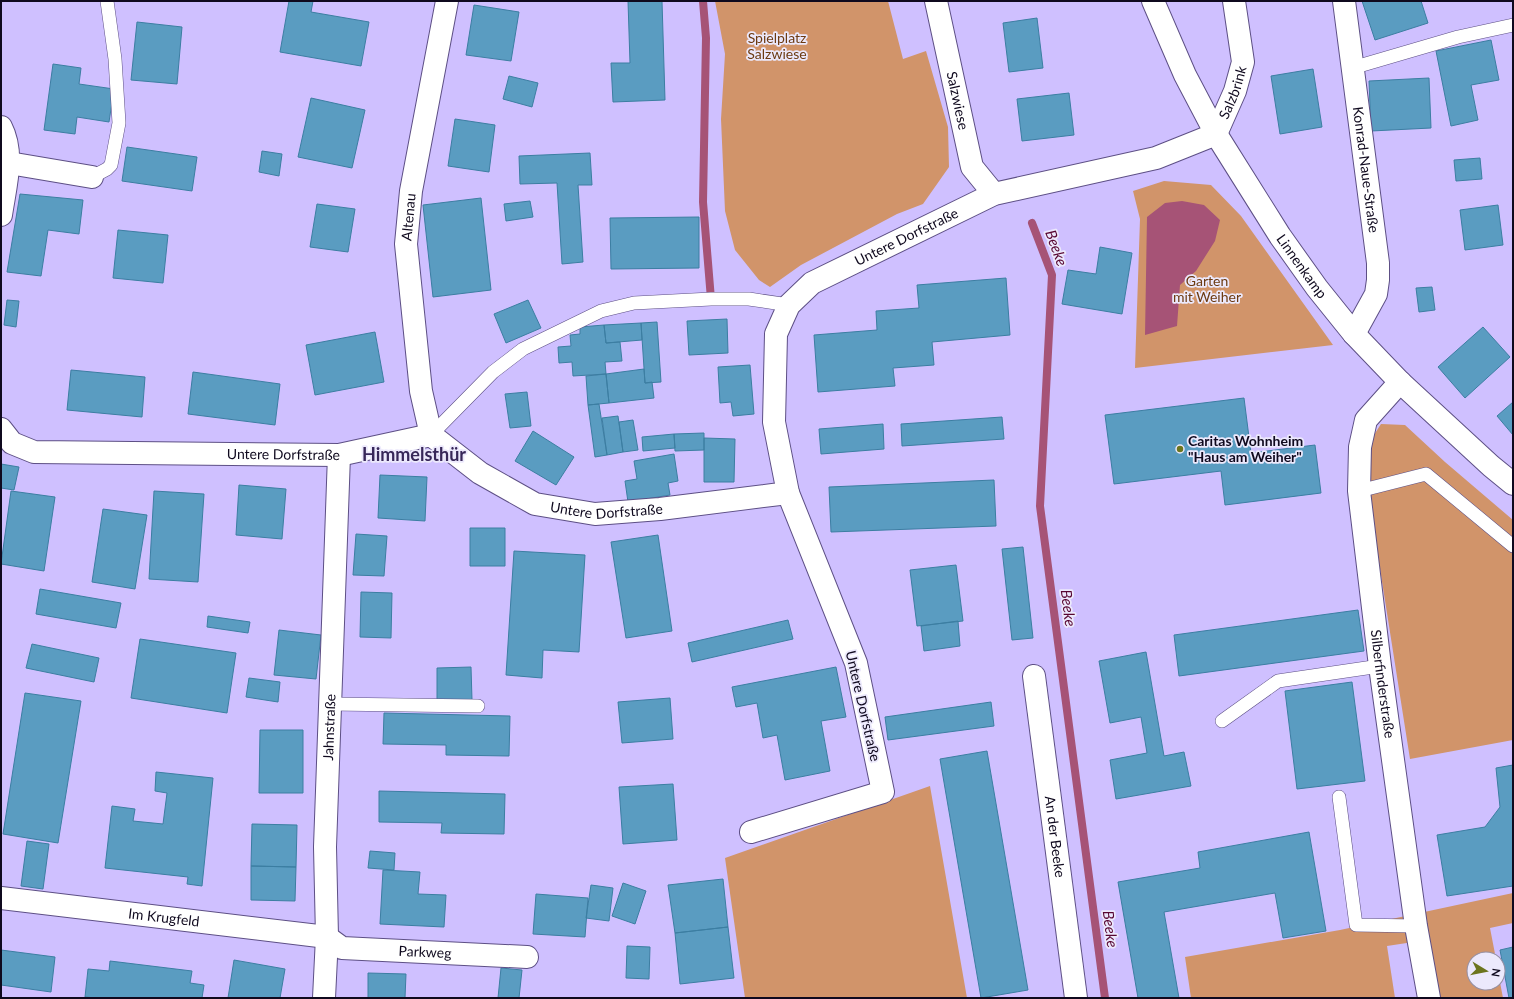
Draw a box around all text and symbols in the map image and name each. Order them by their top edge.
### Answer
park label: Spielplatz Salzwiese [747,29,807,62]
street label: Salzbrink [1215,63,1250,121]
street label: Salzwiese [944,70,973,131]
street label: Konrad-Naue-Straße [1350,105,1383,234]
street label: Altenau [397,192,419,242]
street label: Untere Dorfstraße [852,204,961,269]
water label: Beeke [1042,227,1072,268]
street label: Linnenkamp [1273,231,1331,302]
park label: Garten mit Weiher [1173,272,1241,305]
place label: Caritas Wohnheim "Haus am Weiher" [1188,432,1303,465]
district label: Himmelsthür [362,443,466,465]
marker: Caritas Wohnheim "Haus am Weiher" [1175,444,1185,454]
street label: Untere Dorfstraße [227,445,340,463]
street label: Untere Dorfstraße [549,498,663,522]
water label: Beeke [1058,588,1080,627]
street label: Silberfinderstraße [1368,629,1399,739]
street label: Untere Dorfstraße [842,649,884,763]
street label: Jahnstraße [319,693,338,761]
street label: An der Beeke [1042,795,1069,879]
street label: Im Krugfeld [127,904,200,930]
water label: Beeke [1100,909,1122,948]
street label: Parkweg [398,942,452,961]
north arrow [1466,951,1506,991]
text: N [1489,968,1503,978]

